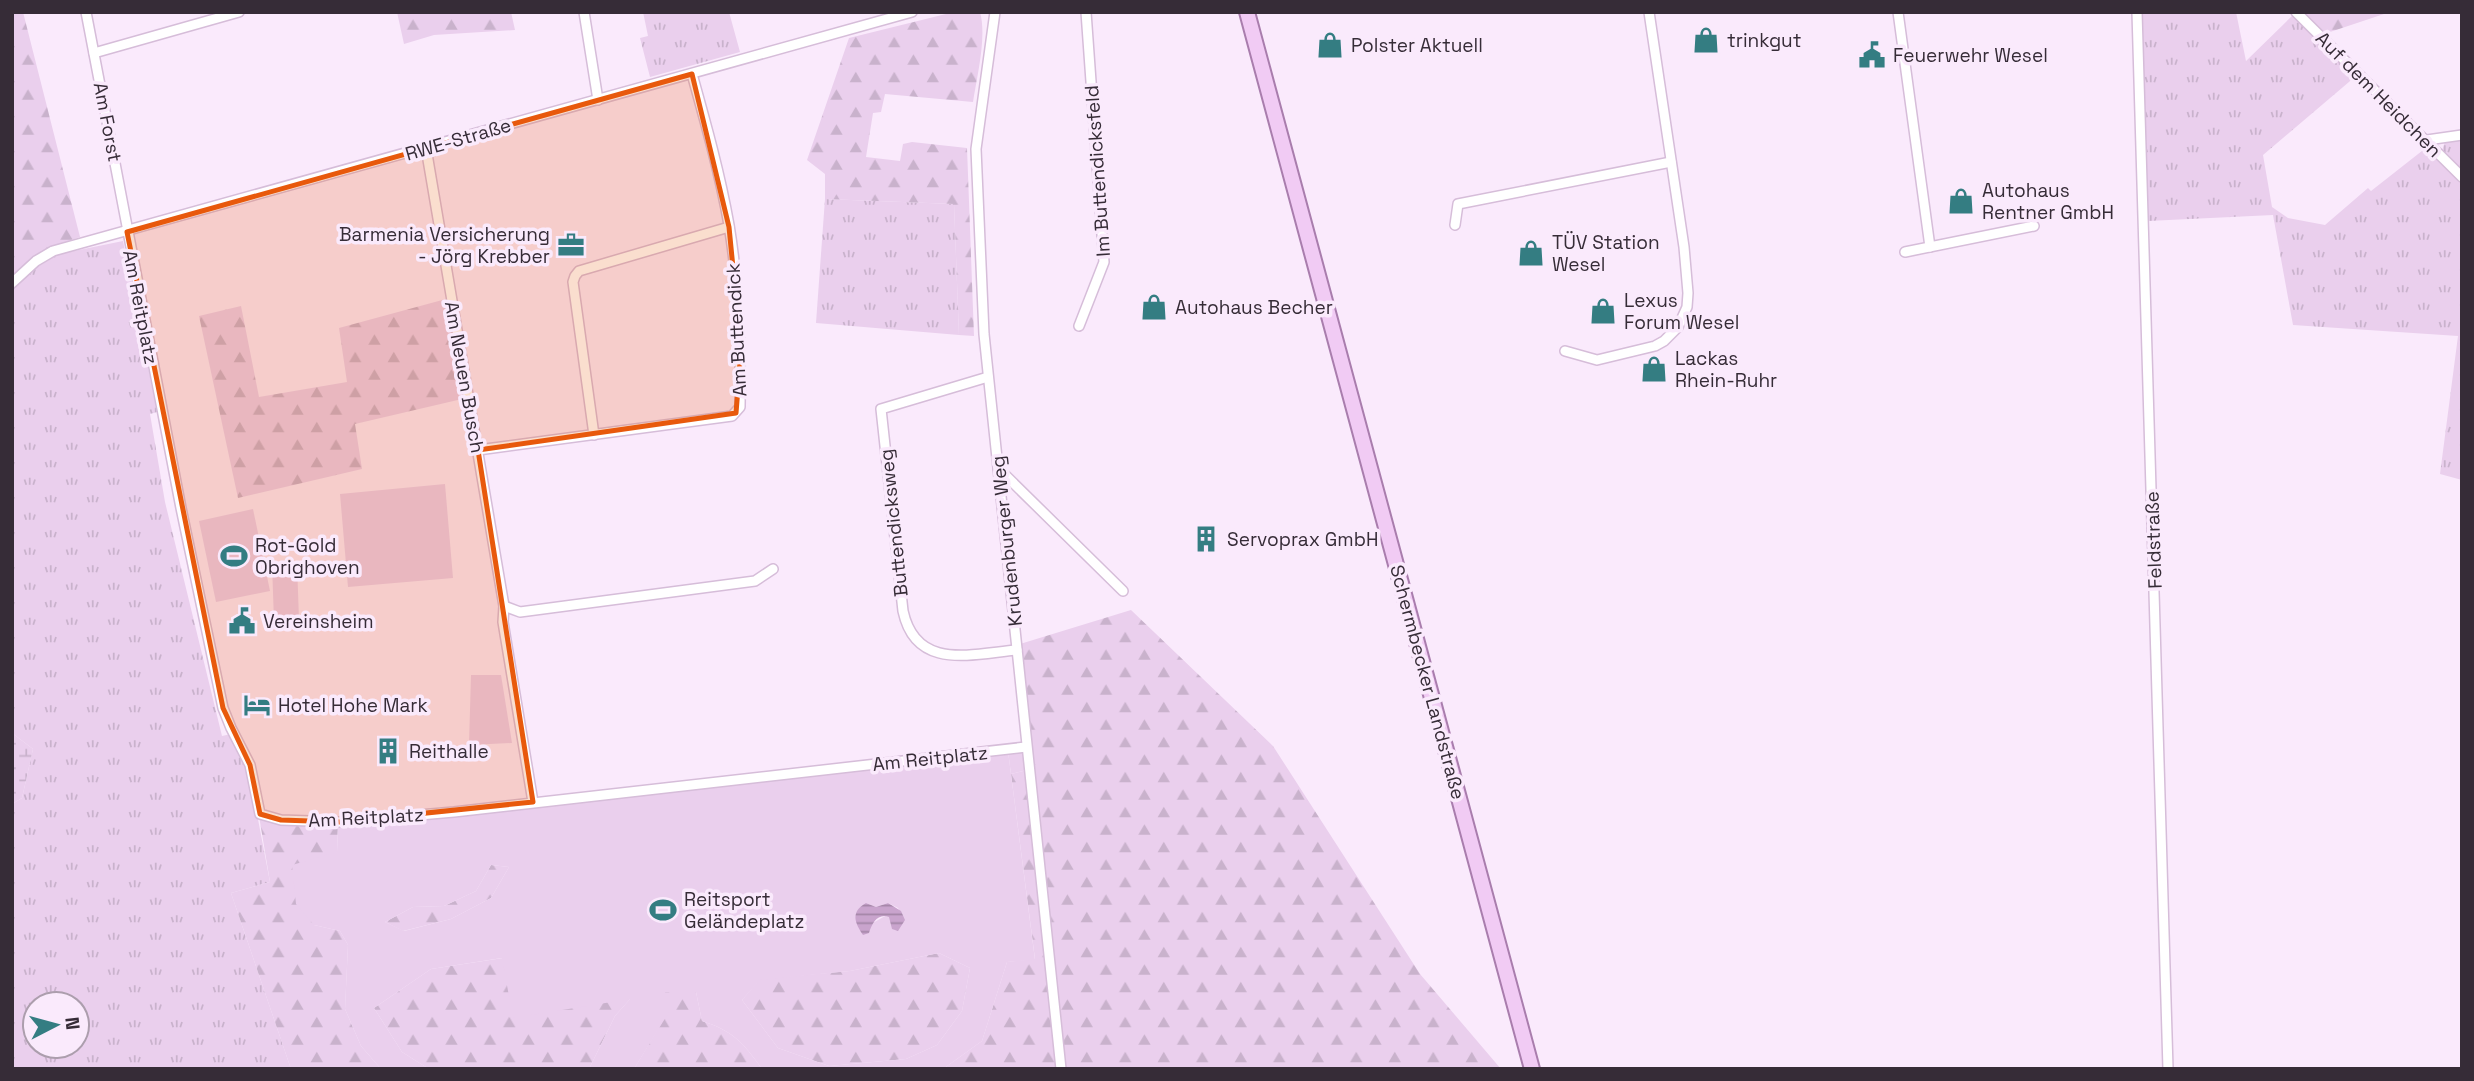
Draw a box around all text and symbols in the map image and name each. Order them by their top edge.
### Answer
shop icon: trinkgut [1691,25,1721,55]
street label: Auf dem Heidchen [2310,26,2447,163]
place label: trinkgut [1727,28,1802,53]
shop icon: Polster Aktuell [1315,30,1345,60]
place label: Polster Aktuell [1351,33,1483,58]
public building icon: Feuerwehr Wesel [1857,40,1887,70]
place label: Feuerwehr Wesel [1893,43,2048,68]
street label: Am Forst [88,80,127,164]
street label: Im Buttendicksfeld [1079,84,1116,258]
street label: RWE-Straße [402,112,514,167]
place label: Autohaus Rentner GmbH [1982,178,2114,225]
shop icon: Autohaus Rentner GmbH [1946,186,1976,216]
place label: Barmenia Versicherung - Jörg Krebber [339,222,550,269]
office icon: Barmenia Versicherung - Jörg Krebber [556,230,586,260]
place label: TÜV Station Wesel [1552,230,1660,277]
shop icon: TÜV Station Wesel [1516,238,1546,268]
street label: Am Reitplatz [117,248,164,366]
street label: Am Buttendick [721,263,752,397]
place label: Lexus Forum Wesel [1624,288,1739,335]
shop icon: Autohaus Becher [1139,292,1169,322]
place label: Autohaus Becher [1175,295,1333,320]
shop icon: Lexus Forum Wesel [1588,296,1618,326]
street label: Am Neuen Busch [439,299,490,455]
place label: Lackas Rhein-Ruhr [1675,346,1777,393]
shop icon: Lackas Rhein-Ruhr [1639,354,1669,384]
street label: Buttendicksweg [873,448,914,598]
street label: Krudenburger Weg [985,454,1028,627]
street label: Feldstraße [2139,491,2168,589]
building icon: Servoprax GmbH [1191,524,1221,554]
place label: Servoprax GmbH [1227,527,1378,552]
place label: Rot-Gold Obrighoven [255,533,360,580]
sports icon: Rot-Gold Obrighoven [219,541,249,571]
street label: Schermbecker Landstraße [1384,562,1471,802]
public building icon: Vereinsheim [227,606,257,636]
place label: Vereinsheim [263,609,374,634]
hotel icon: Hotel Hohe Mark [242,690,272,720]
place label: Hotel Hohe Mark [278,693,428,718]
building icon: Reithalle [373,736,403,766]
place label: Reithalle [409,739,489,764]
street label: Am Reitplatz [871,740,989,777]
street label: Am Reitplatz [308,802,424,833]
place label: Reitsport Geländeplatz [684,887,804,934]
sports icon: Reitsport Geländeplatz [648,895,678,925]
north arrow [21,990,91,1060]
text: N [59,1016,86,1031]

